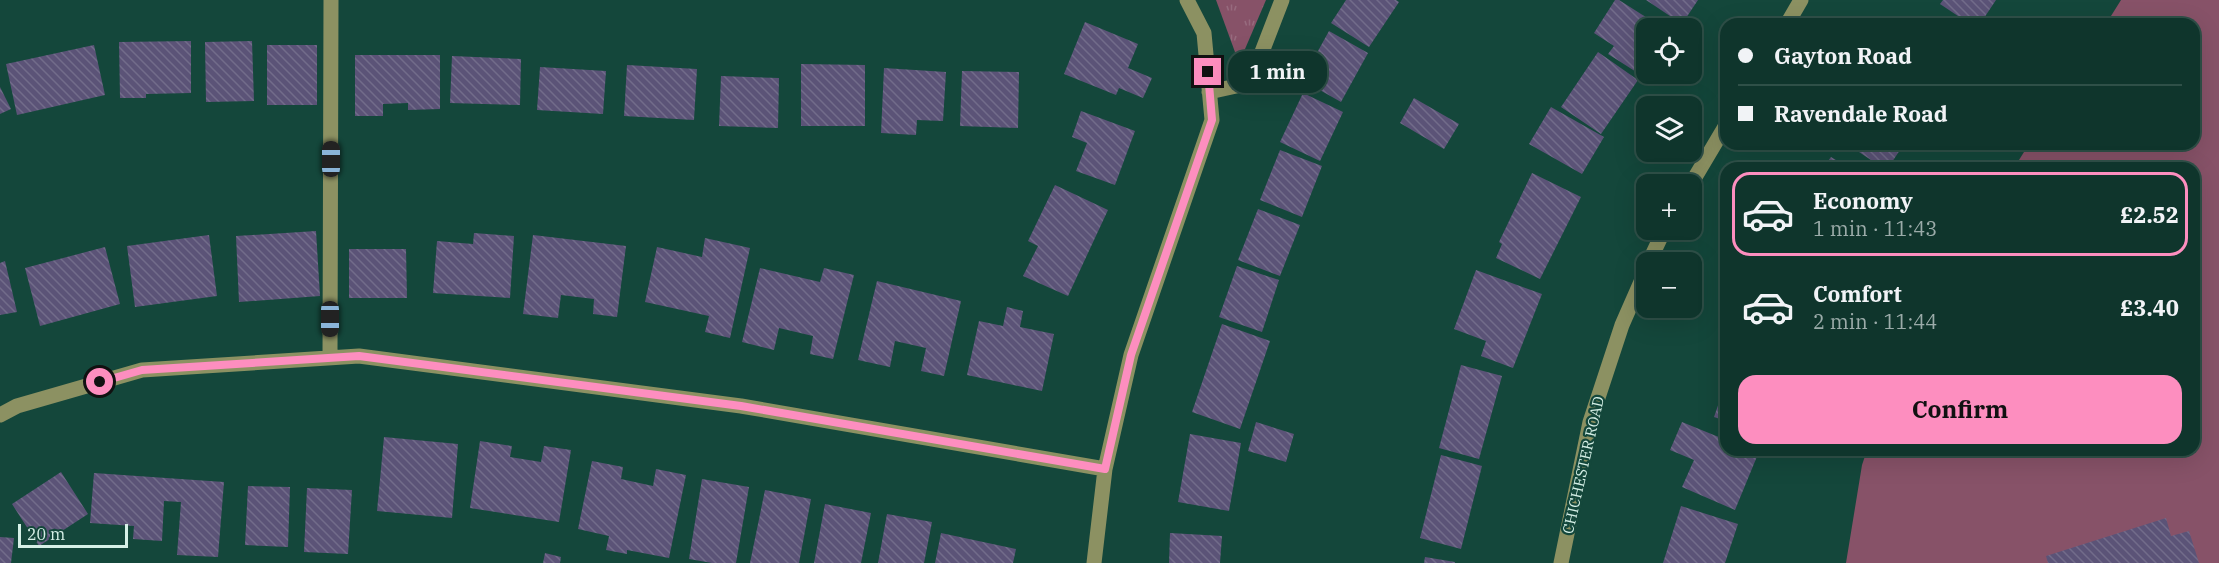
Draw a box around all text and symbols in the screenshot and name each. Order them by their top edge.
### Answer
map controls [1636,18,1702,318]
button: locate [1636,18,1702,84]
text: Gayton Road [1774,41,1912,70]
callout: 1 min [1229,51,1328,93]
route end [1194,58,1221,85]
text: 1 min [1250,58,1306,85]
button: layers [1636,96,1702,162]
text: Ravendale Road [1774,99,1948,128]
car [322,141,340,177]
button: + [1636,174,1702,240]
text: Economy [1813,186,1913,215]
icon: car [1741,187,1795,241]
text: £2.52 [2120,200,2179,229]
text: 1 min · 11:43 [1813,215,1937,242]
button: − [1636,252,1702,318]
text: Comfort [1813,279,1902,308]
icon: car [1741,280,1795,334]
text: £3.40 [2120,293,2179,322]
car [321,301,339,337]
text: 2 min · 11:44 [1813,308,1937,335]
route start [86,368,113,395]
button: Confirm [1738,375,2182,444]
street label: CHICHESTER ROAD [1558,394,1608,536]
scale bar [18,521,128,548]
text: 20 m [27,524,65,544]

